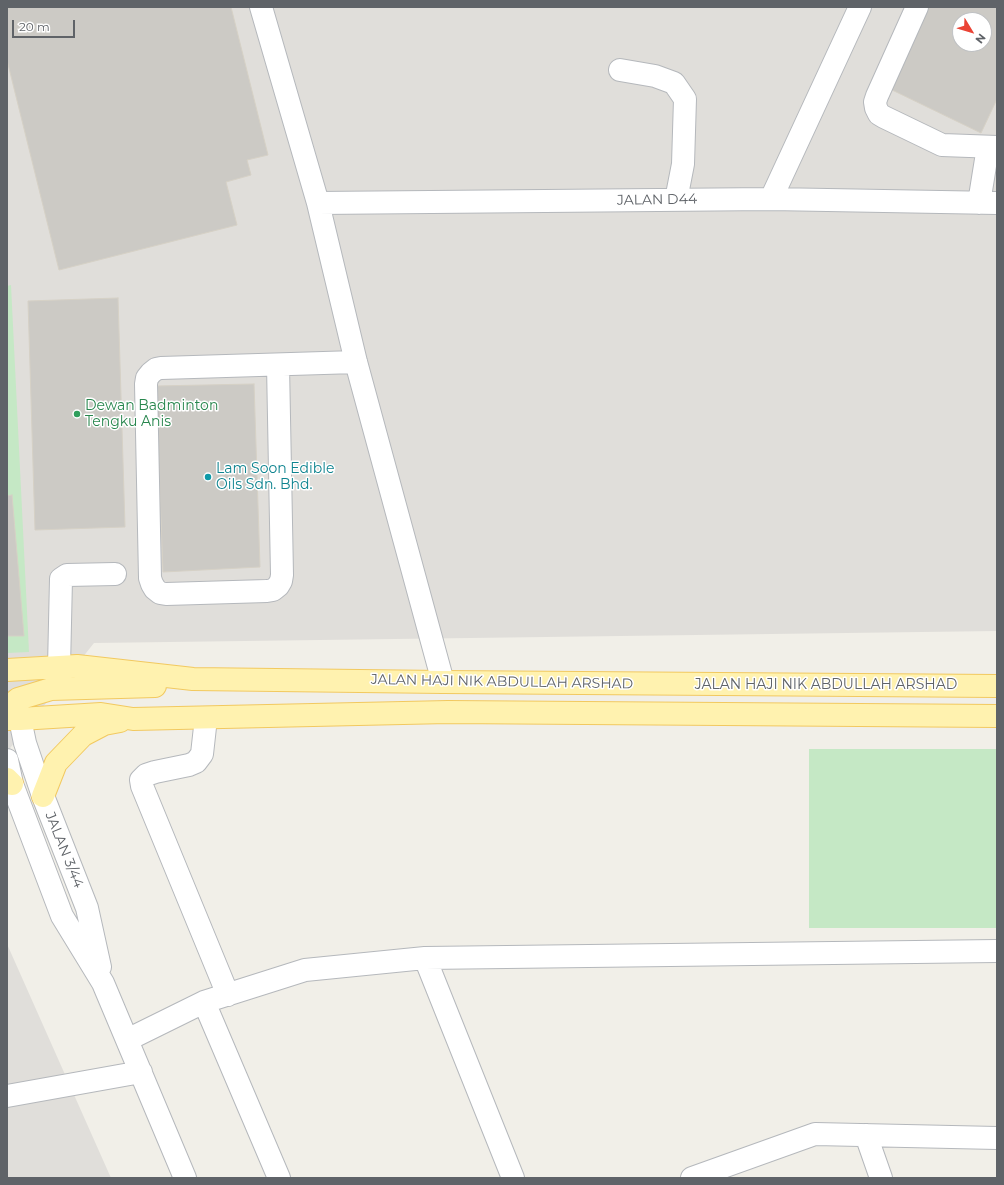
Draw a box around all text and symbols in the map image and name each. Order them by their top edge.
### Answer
scale bar [14,12,77,38]
north arrow [952,12,992,52]
text: 20 m [19,19,50,34]
text: N [972,31,989,47]
street label: JALAN D44 [617,191,697,209]
place label: Dewan Badminton Tengku Anis [85,398,218,430]
marker: Dewan Badminton Tengku Anis [72,409,82,419]
place label: Lam Soon Edible Oils Sdn. Bhd. [216,461,335,494]
marker: Lam Soon Edible Oils Sdn. Bhd. [203,472,213,482]
street label: JALAN HAJI NIK ABDULLAH ARSHAD [371,671,633,693]
street label: JALAN HAJI NIK ABDULLAH ARSHAD [695,677,957,693]
street label: JALAN 3/44 [41,810,87,890]

